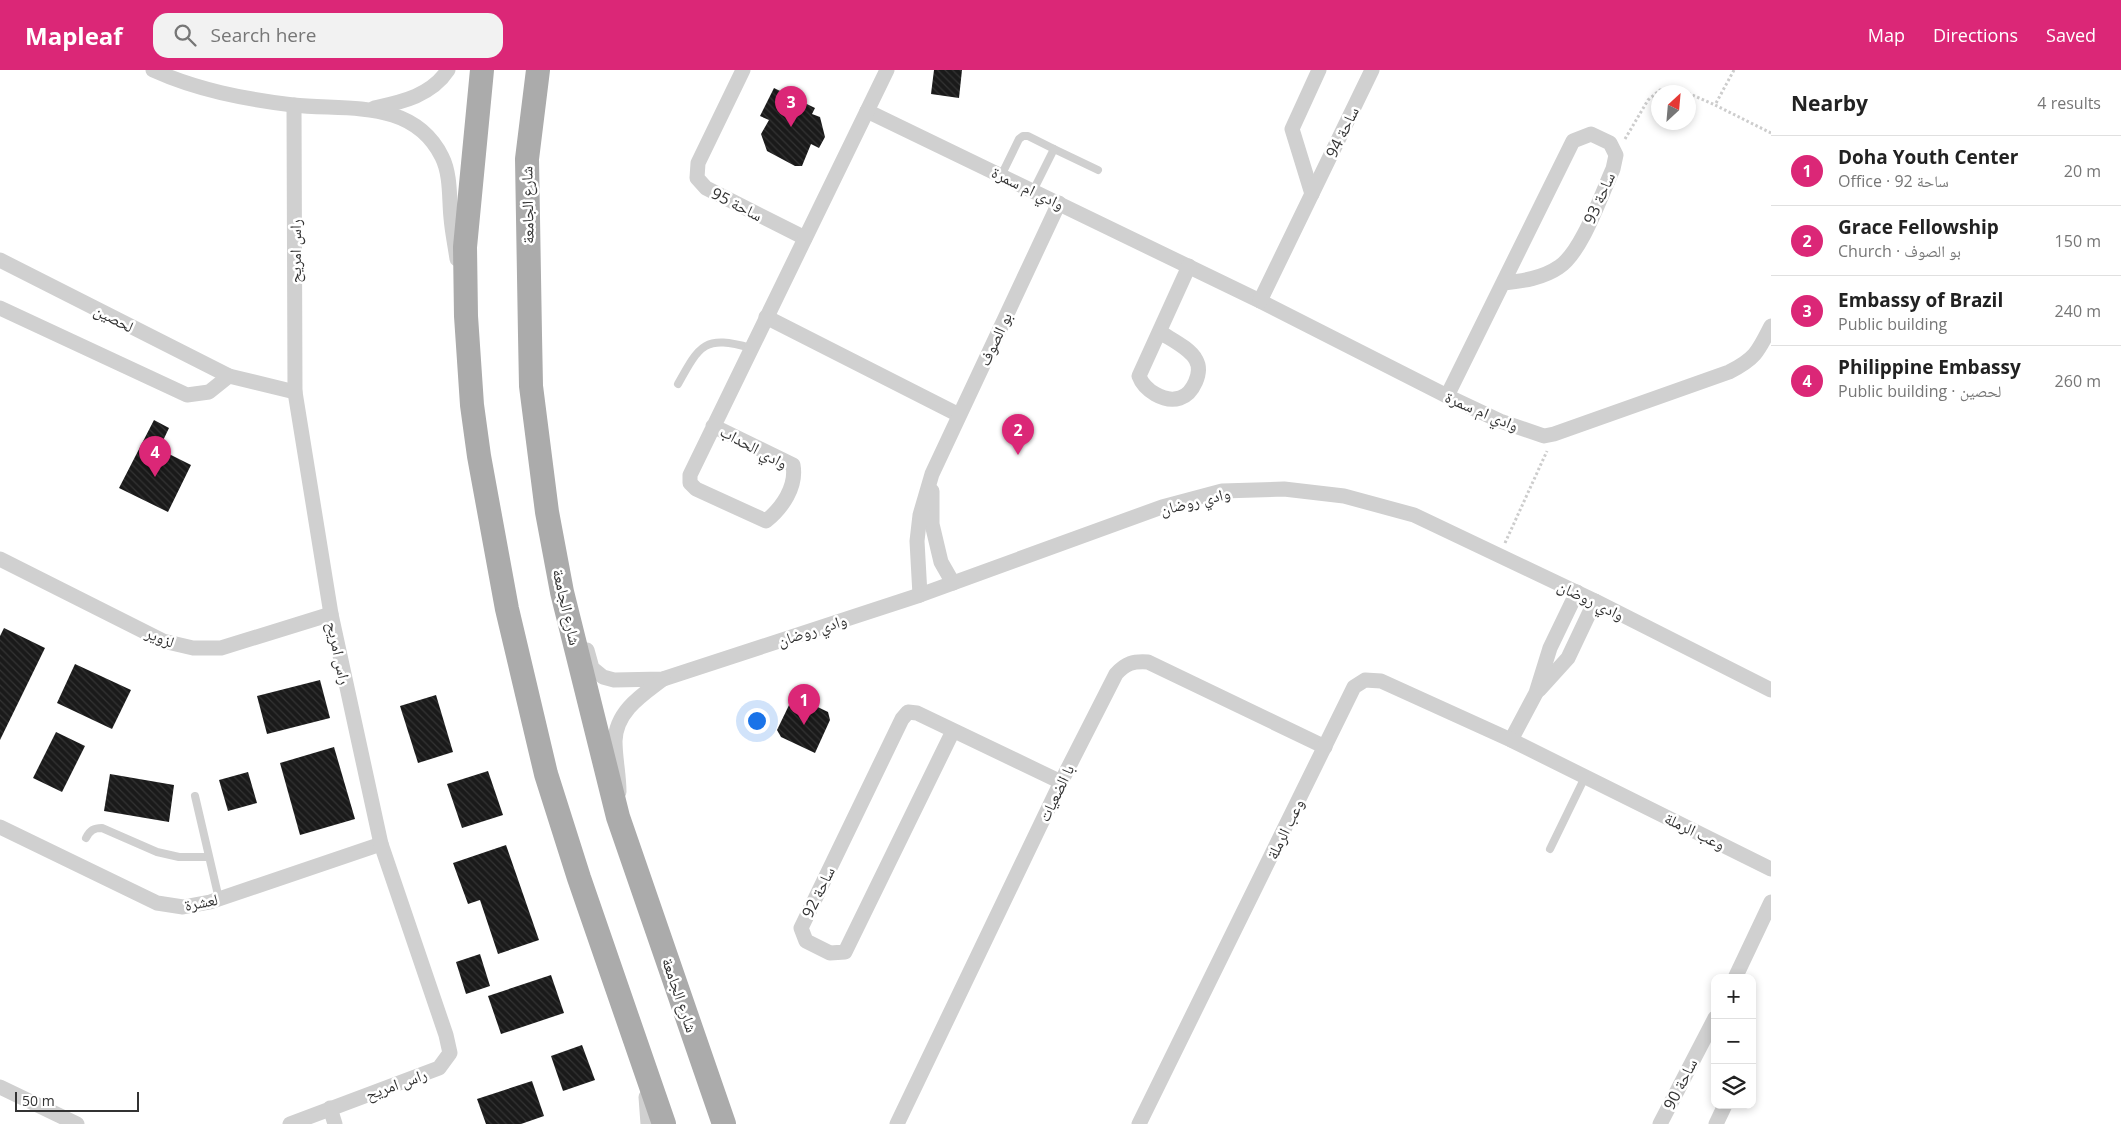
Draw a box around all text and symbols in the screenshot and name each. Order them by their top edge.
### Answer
search box [153,13,503,58]
text: Mapleaf [25,19,123,52]
icon: search [171,21,199,49]
text: Search here [211,22,316,48]
text: Map [1868,23,1905,47]
text: Directions [1933,23,2018,47]
text: Saved [2046,23,2096,47]
north arrow [1651,85,1696,130]
pin: 3 [775,86,807,127]
text: Nearby [1791,89,1868,117]
text: 4 results [2037,92,2101,114]
street label: ساحة 94 [1320,103,1364,161]
text: Doha Youth Center [1838,144,2018,170]
text: 1 [1802,160,1812,182]
text: 20 m [2064,160,2101,182]
street label: وادي ام سمرة [987,161,1068,217]
street label: شارع الجامعة [515,166,539,244]
street label: ساحة 93 [1578,169,1620,227]
text: Office · ساحة 92 [1838,170,1949,192]
street label: ساحة 95 [708,182,766,226]
text: Grace Fellowship [1838,214,1999,240]
street label: راس امريح [284,219,306,283]
text: 2 [1802,230,1812,252]
text: 150 m [2055,230,2101,252]
text: Church · بو الصوف [1838,240,1961,262]
text: Embassy of Brazil [1838,287,2003,313]
street label: لحصين [90,299,138,337]
text: 3 [1802,300,1812,322]
text: 240 m [2055,300,2101,322]
street label: بو الصوف [973,309,1017,369]
text: Public building [1838,313,1947,335]
text: Philippine Embassy [1838,354,2021,380]
text: 4 [1802,370,1812,392]
text: 260 m [2055,370,2101,392]
text: Public building · لحصين [1838,380,2001,402]
street label: وادي ام سمرة [1441,386,1522,438]
pin: 2 [1002,414,1034,455]
street label: وادي الحداب [715,420,792,476]
pin: 4 [139,436,171,477]
street label: وادي روضان [1158,482,1233,522]
street label: شارع الجامعة [548,567,586,647]
street label: وادي روضان [1553,574,1628,627]
street label: وادي روضان [775,608,850,653]
street label: راس امريح [322,619,356,687]
street label: لزوير [141,621,178,653]
pin: 1 [788,684,820,725]
your location [744,708,770,734]
street label: با الضعيات [1033,761,1079,825]
street label: وعب الرملة [1261,795,1309,863]
street label: وعب الرملة [1661,807,1729,855]
street label: ساحة 92 [796,863,840,921]
street label: لعشرة [182,888,220,916]
street label: شارع الجامعة [657,955,703,1035]
map controls [1711,974,1756,1109]
button: + [1711,974,1756,1019]
button: − [1711,1019,1756,1064]
street label: ساحة 90 [1658,1055,1702,1113]
street label: راس امريح [362,1063,430,1105]
button: layers [1711,1064,1756,1109]
scale bar [15,1089,139,1112]
text: 50 m [22,1091,55,1110]

